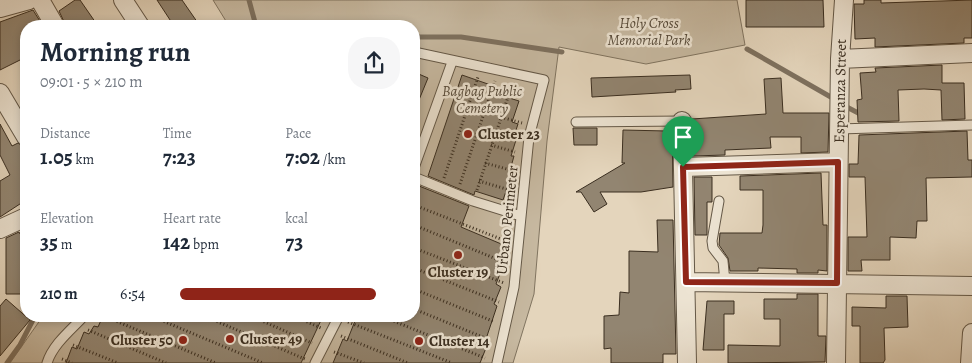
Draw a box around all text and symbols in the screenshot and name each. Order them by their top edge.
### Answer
park label: Holy Cross Memorial Park [608,13,691,50]
text: Morning run [40,33,190,71]
button: share [348,37,400,89]
street label: Esperanza Street [829,39,851,143]
text: 09:01 · 5 × 210 m [40,71,143,93]
park label: Bagbag Public Cemetery [442,81,523,118]
pin [662,116,704,167]
icon: arrive [669,123,697,151]
text: Distance [40,124,90,143]
text: Time [163,124,192,143]
text: Pace [285,124,311,143]
place label: Cluster 23 [478,124,540,144]
marker: Cluster 23 [462,128,474,140]
text: 1.05 [40,143,73,171]
text: 7:23 [163,143,196,171]
text: 7:02 [285,143,320,171]
text: km [73,150,94,169]
text: /km [320,150,346,169]
street label: Urbano Perimeter [491,164,523,276]
text: Elevation [40,209,94,228]
text: Heart rate [163,209,221,228]
text: kcal [285,209,308,228]
text: 35 [40,228,58,256]
text: 142 [163,228,190,256]
text: 73 [285,228,303,256]
text: m [58,235,72,254]
text: bpm [190,235,219,254]
marker: Cluster 19 [452,249,464,261]
place label: Cluster 19 [428,262,488,282]
text: 210 m [40,283,78,305]
text: 6:54 [120,283,145,305]
place label: Cluster 49 [240,329,302,349]
place label: Cluster 50 [111,330,173,350]
place label: Cluster 14 [429,331,490,351]
marker: Cluster 49 [224,333,236,345]
marker: Cluster 50 [177,334,189,346]
marker: Cluster 14 [413,335,425,347]

